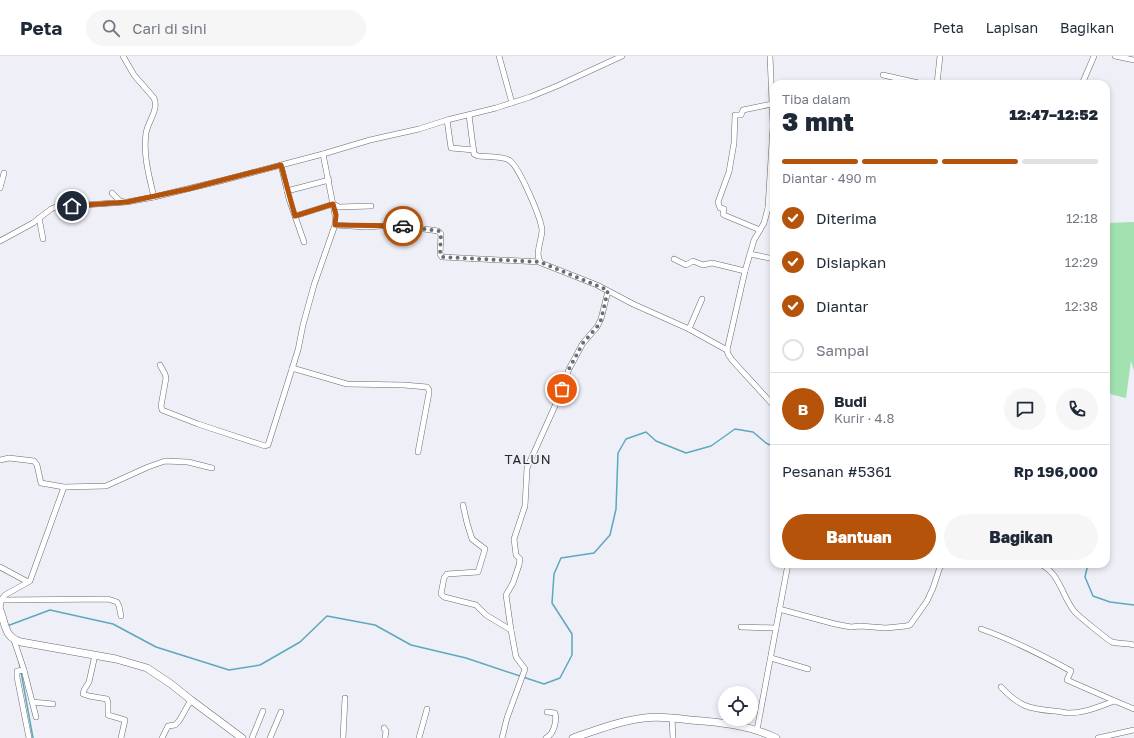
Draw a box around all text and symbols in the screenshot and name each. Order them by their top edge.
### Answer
search box [86,10,366,46]
text: Peta [20,16,62,39]
icon: search [100,17,122,39]
text: Cari di sini [132,19,207,37]
text: Peta [933,19,964,36]
text: Lapisan [986,19,1038,36]
text: Bagikan [1060,19,1114,36]
text: Tiba dalam [782,91,850,107]
text: 12:47–12:52 [1009,105,1098,123]
text: 3 mnt [782,106,854,137]
text: Diantar · 490 m [782,170,876,186]
pin [55,189,89,223]
icon: home [61,195,83,217]
courier [383,206,423,246]
icon: check [782,207,804,229]
text: Diterima [816,209,877,227]
text: 12:18 [1066,210,1098,226]
icon: car [392,215,414,237]
icon: check [782,251,804,273]
text: Disiapkan [816,253,886,271]
text: 12:29 [1065,254,1098,270]
icon: check [782,295,804,317]
text: Diantar [816,297,868,315]
text: 12:38 [1065,298,1098,314]
text: Sampai [816,341,869,359]
pin [545,372,579,406]
icon: bag [551,378,573,400]
button: chat [1004,388,1046,430]
button: phone [1056,388,1098,430]
text: Budi [834,392,867,410]
text: B [798,400,808,418]
text: Kurir · 4.8 [834,410,894,426]
district label: TALUN [504,451,552,467]
text: Pesanan #5361 [782,462,892,480]
text: Rp 196,000 [1014,462,1098,480]
button: Bantuan [782,514,936,560]
button: Bagikan [944,514,1098,560]
map controls [718,686,758,726]
button: locate [718,686,758,726]

